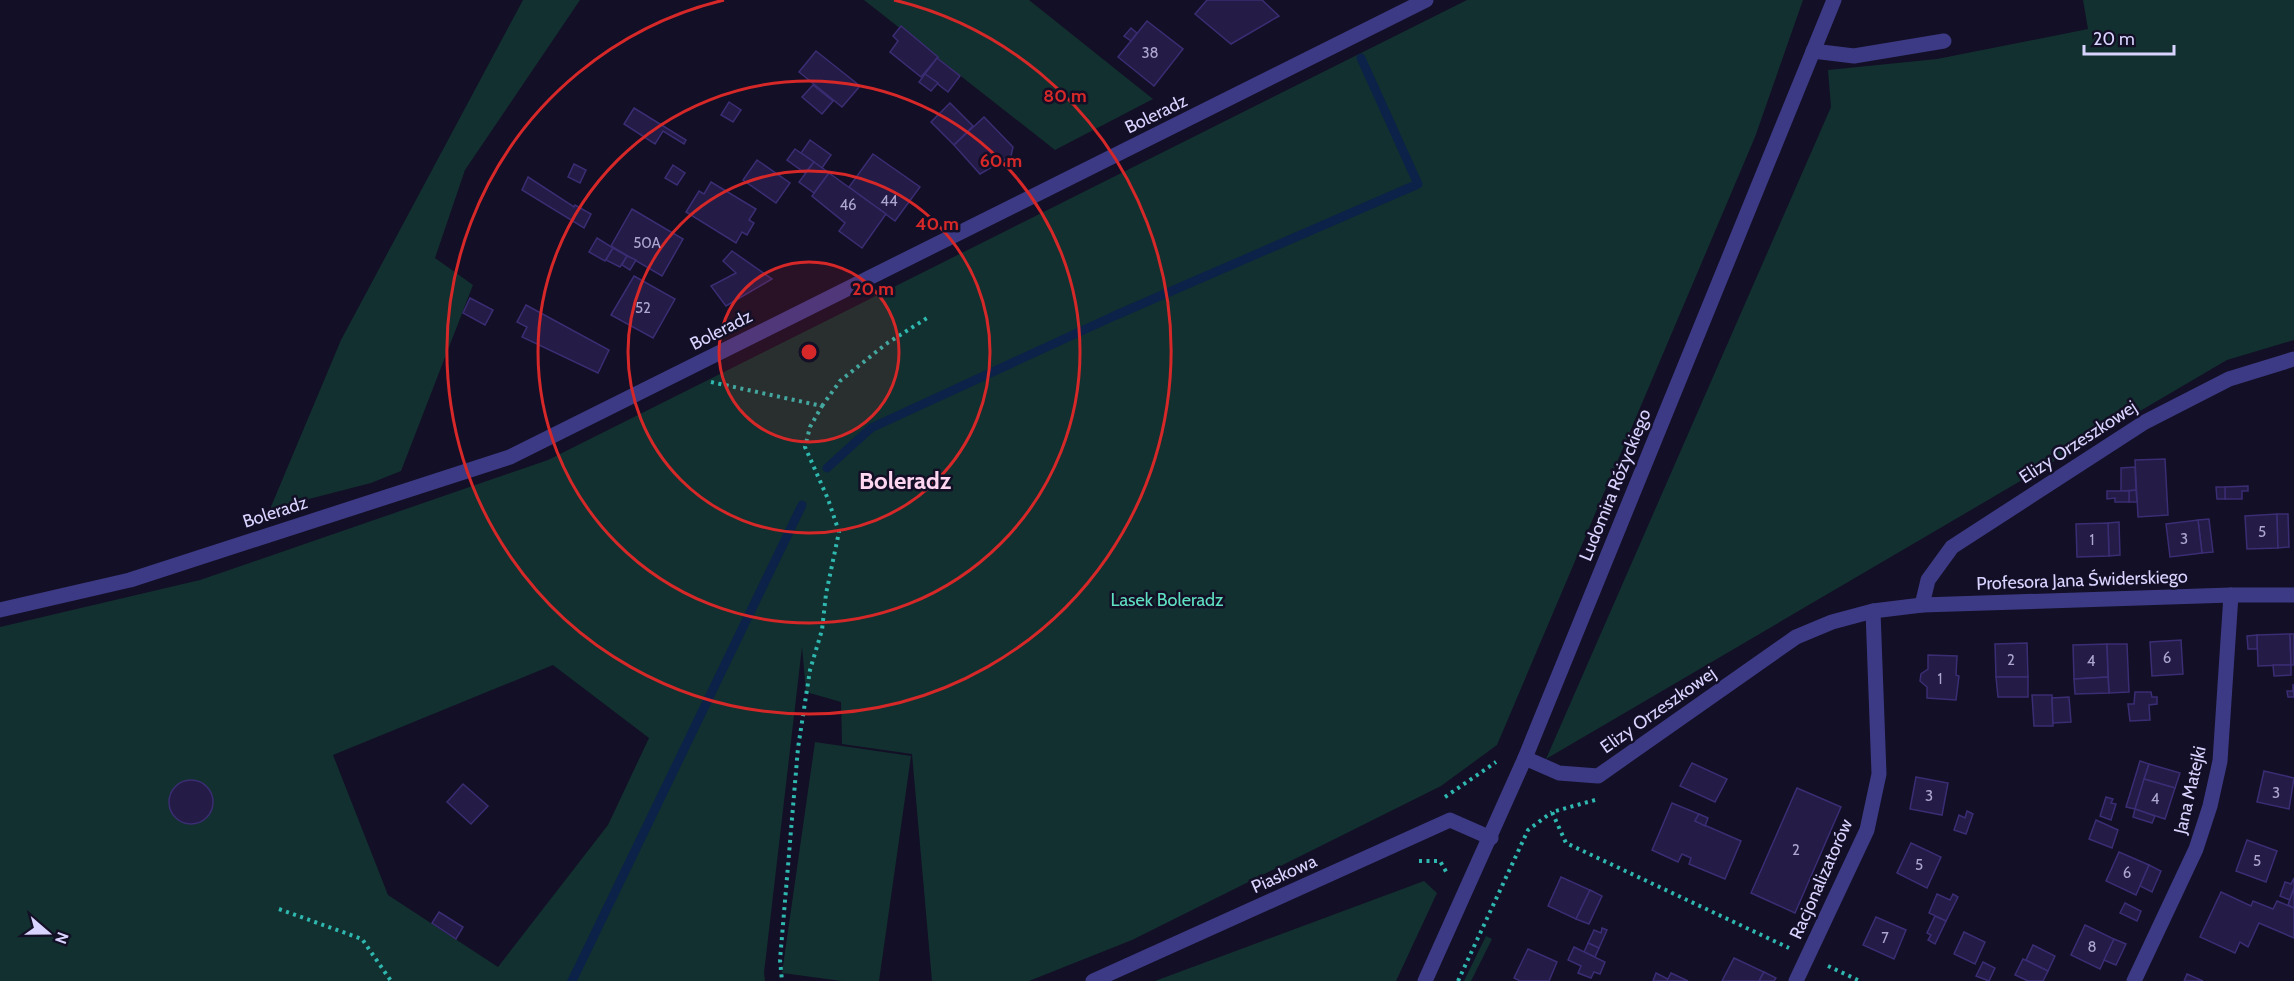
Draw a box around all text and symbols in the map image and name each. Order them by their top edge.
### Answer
scale bar [2084,18,2174,56]
text: 20 m [2093,28,2135,50]
house number: 38 [1141,44,1159,62]
text: 80 m [1043,85,1087,107]
street label: Boleradz [1121,89,1191,139]
text: 60 m [980,150,1022,172]
house number: 44 [880,192,898,210]
house number: 46 [839,196,857,214]
text: 40 m [915,213,959,235]
house number: 50A [633,234,662,252]
text: 20 m [852,278,894,300]
house number: 52 [635,299,651,317]
street label: Boleradz [686,305,756,355]
centre of rings [799,342,819,362]
street label: Elizy Orzeszkowej [2015,396,2141,488]
street label: Ludomira Różyckiego [1574,406,1656,564]
district label: Boleradz [859,466,951,495]
street label: Boleradz [240,491,311,533]
house number: 5 [2258,523,2266,541]
house number: 3 [2180,530,2188,548]
house number: 1 [2090,531,2094,549]
street label: Profesora Jana Świderskiego [1976,565,2188,595]
park label: Lasek Boleradz [1110,589,1224,611]
house number: 6 [2163,649,2171,667]
house number: 2 [2007,651,2015,669]
house number: 4 [2087,652,2096,670]
street label: Elizy Orzeszkowej [1596,662,1720,758]
house number: 1 [1938,670,1942,688]
street label: Jana Matejki [2169,744,2211,837]
house number: 3 [2272,784,2280,802]
house number: 3 [1925,787,1933,805]
house number: 4 [2151,790,2160,808]
street label: Racjonalizatorów [1785,816,1857,942]
house number: 2 [1792,841,1800,859]
street label: Piaskowa [1248,850,1320,898]
house number: 5 [2253,852,2261,870]
house number: 5 [1915,856,1923,874]
house number: 6 [2123,864,2131,882]
north arrow [18,903,78,963]
text: N [51,929,72,947]
house number: 7 [1881,929,1889,947]
house number: 8 [2087,938,2097,956]

